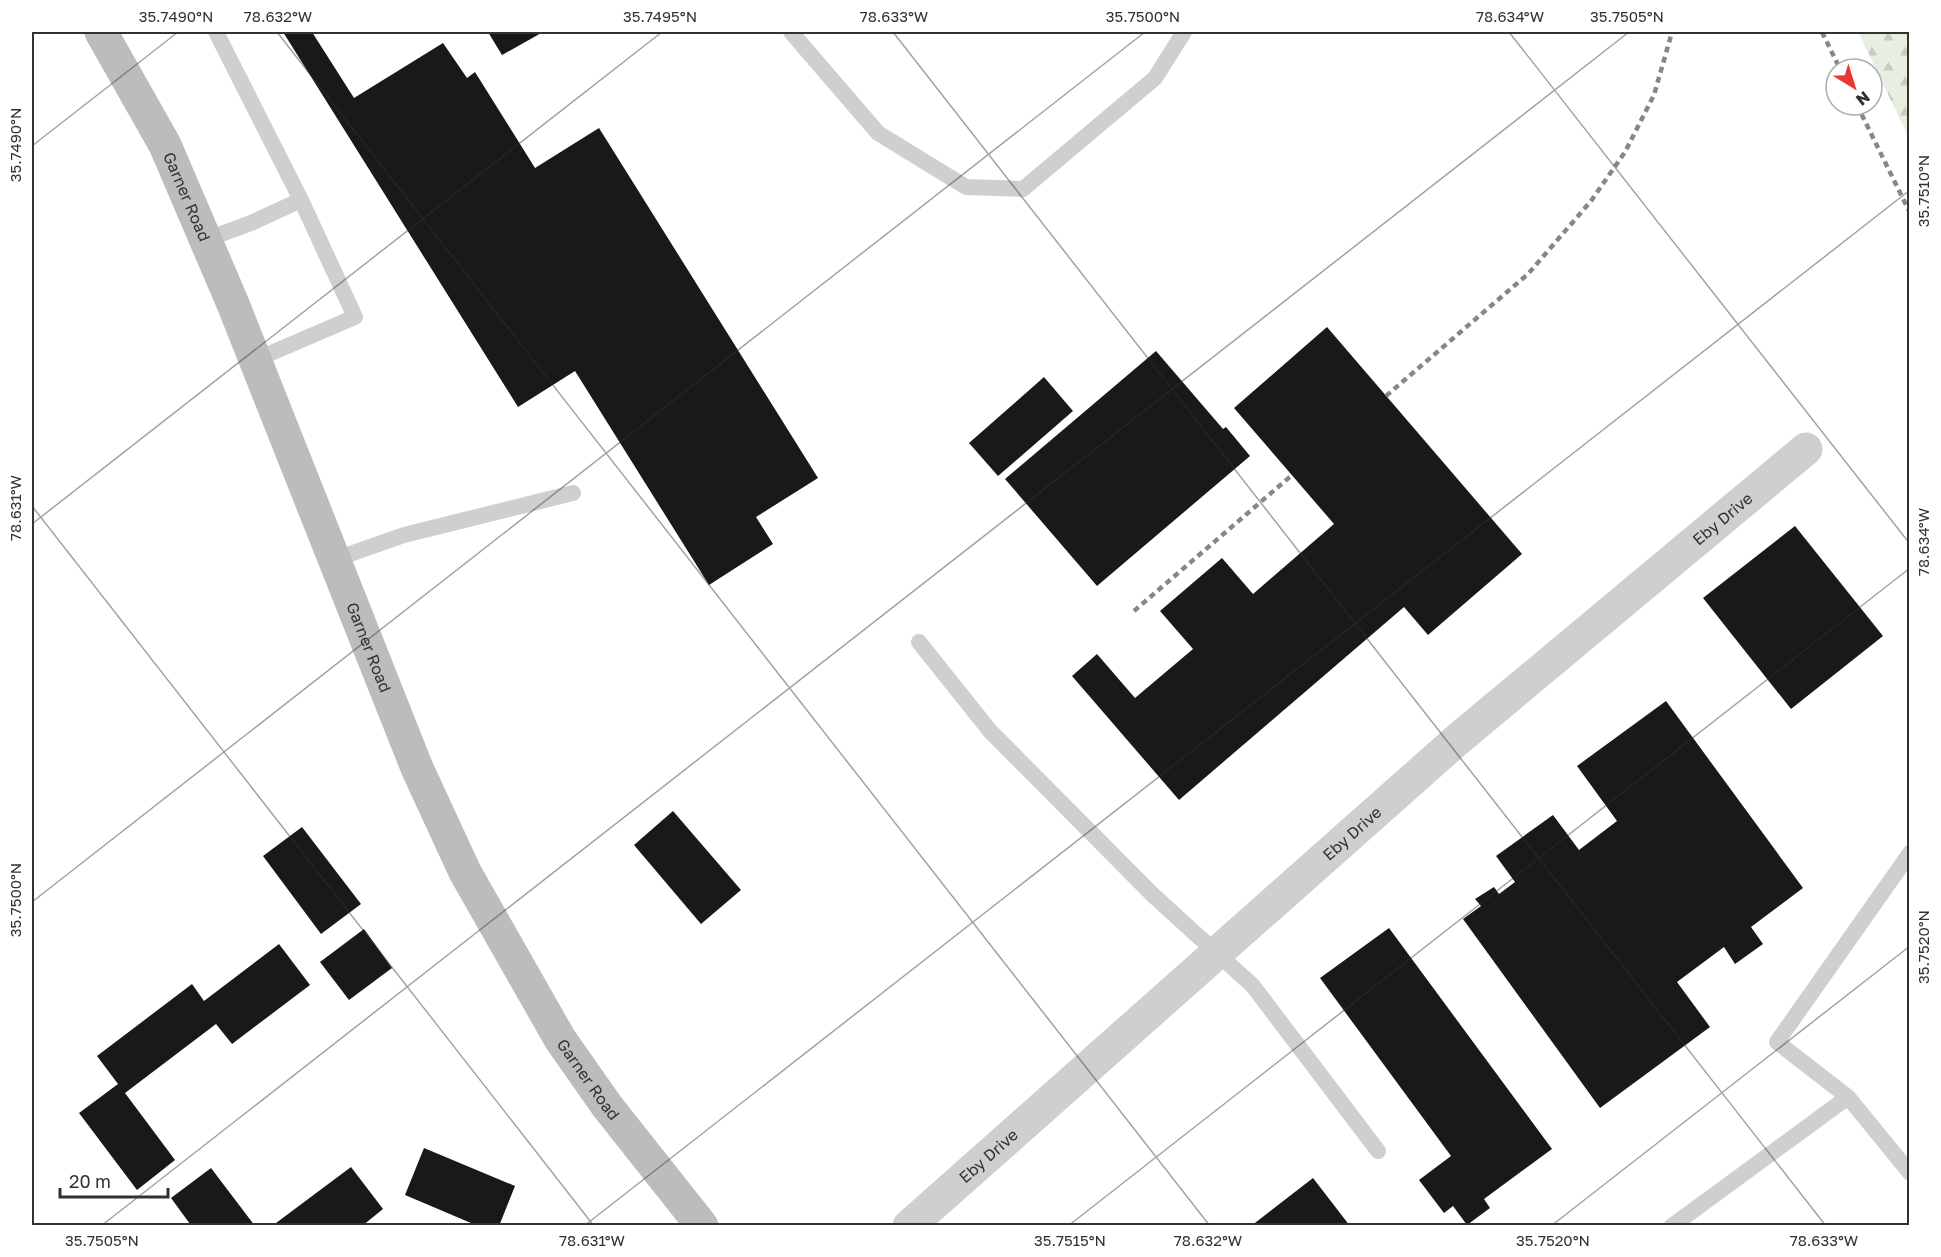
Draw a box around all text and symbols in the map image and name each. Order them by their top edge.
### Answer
text: 35.7490°N [139,7,213,25]
text: 78.632°W [244,7,312,25]
text: 35.7495°N [623,7,697,25]
text: 78.633°W [860,7,928,25]
text: 35.7500°N [1106,7,1180,25]
text: 78.634°W [1476,7,1544,25]
text: 35.7505°N [1590,7,1664,25]
north arrow [1824,57,1884,117]
text: N [1852,87,1874,110]
text: 35.7490°N [6,108,24,182]
street label: Garner Road [159,149,215,244]
text: 35.7510°N [1914,155,1932,227]
text: 78.631°W [6,475,24,541]
street label: Eby Drive [1688,488,1756,549]
text: 78.634°W [1914,508,1932,576]
street label: Garner Road [342,599,396,695]
street label: Eby Drive [1318,802,1385,865]
text: 35.7500°N [6,863,24,937]
text: 35.7520°N [1914,910,1932,984]
street label: Garner Road [553,1035,624,1124]
street label: Eby Drive [955,1124,1022,1187]
scale bar [60,1161,168,1199]
text: 20 m [69,1170,111,1192]
text: 35.7505°N [65,1231,139,1249]
text: 78.631°W [559,1231,625,1249]
text: 35.7515°N [1034,1231,1106,1249]
text: 78.632°W [1174,1231,1242,1249]
text: 35.7520°N [1516,1231,1590,1249]
text: 78.633°W [1790,1231,1858,1249]

